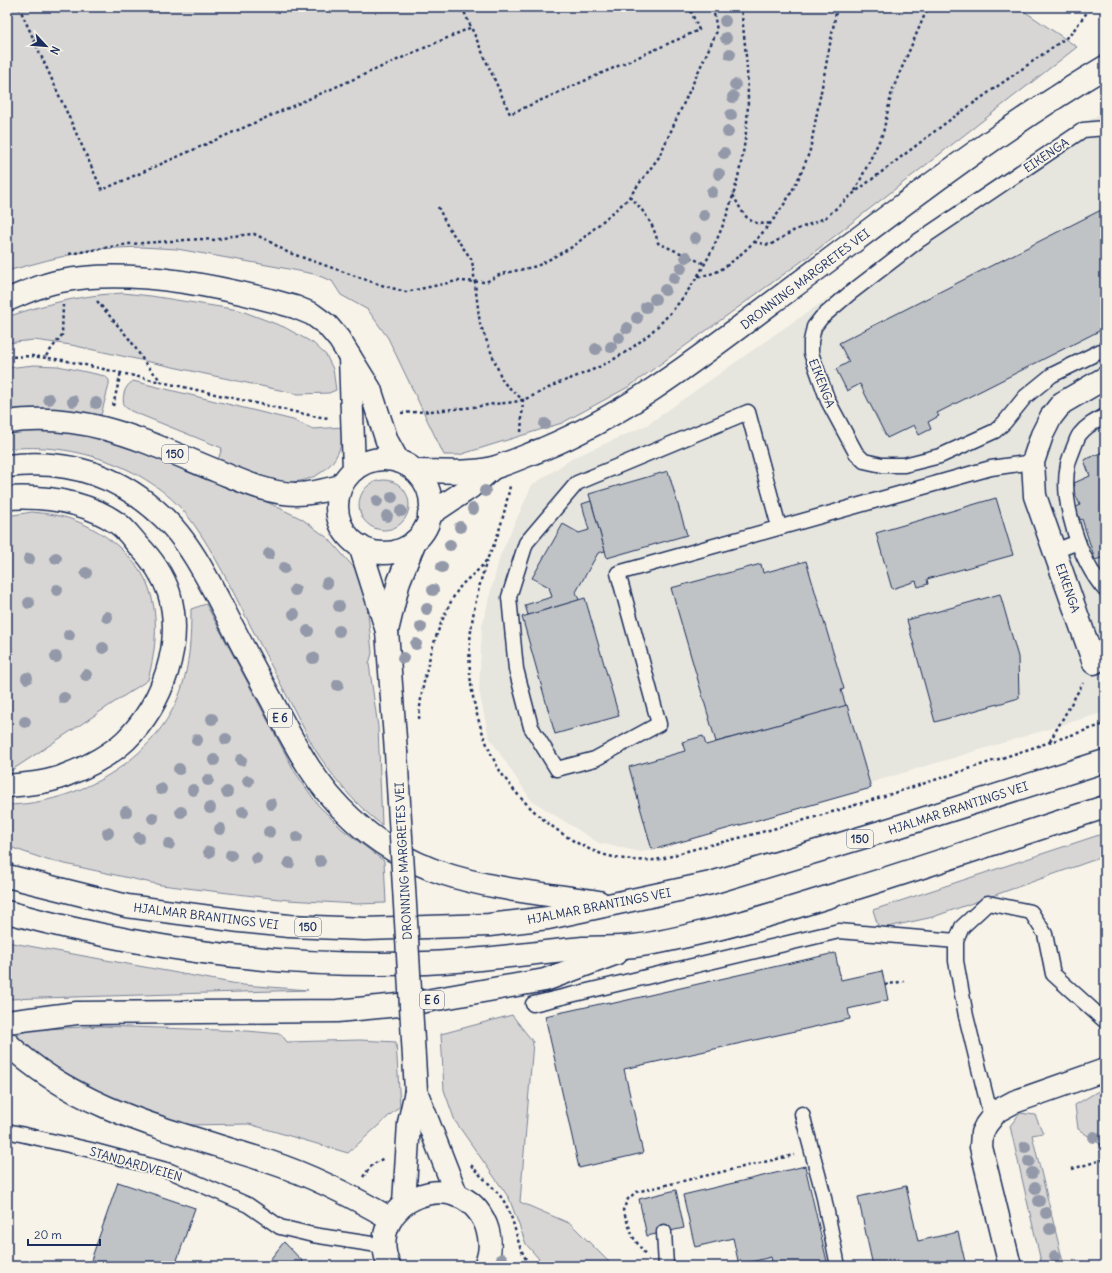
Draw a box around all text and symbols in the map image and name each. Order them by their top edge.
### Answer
north arrow [26,26,66,66]
text: N [47,44,63,57]
street label: EIKENGA [1021,134,1072,176]
street label: DRONNING MARGRETES VEI [737,225,873,333]
street label: EIKENGA [806,356,838,410]
road number: 150 [162,445,188,463]
street label: EIKENGA [1053,561,1084,615]
road number: E 6 [268,709,292,727]
street label: HJALMAR BRANTINGS VEI [886,778,1030,838]
street label: DRONNING MARGRETES VEI [391,782,415,940]
road number: 150 [847,830,873,848]
street label: HJALMAR BRANTINGS VEI [526,885,672,927]
street label: HJALMAR BRANTINGS VEI [133,900,279,932]
road number: 150 [295,918,321,936]
road number: E 6 [420,991,444,1009]
street label: STANDARDVEIEN [88,1144,184,1184]
scale bar [28,1221,100,1247]
text: 20 m [34,1227,62,1242]

